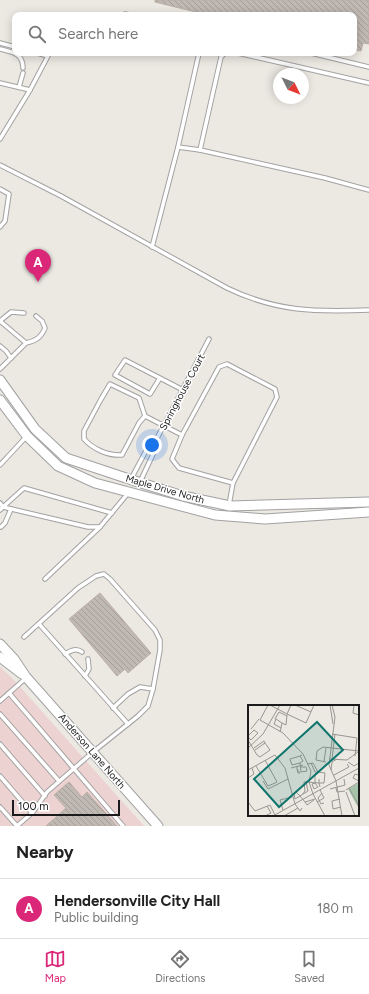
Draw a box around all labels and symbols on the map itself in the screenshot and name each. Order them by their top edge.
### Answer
north arrow [273,68,309,104]
pin: A [25,249,51,282]
street label: Springhouse Court [156,351,208,432]
your location [142,435,162,455]
street label: Maple Drive North [124,472,206,507]
inset map [248,705,359,816]
street label: Anderson Lane North [56,711,129,792]
scale bar [12,798,120,817]

